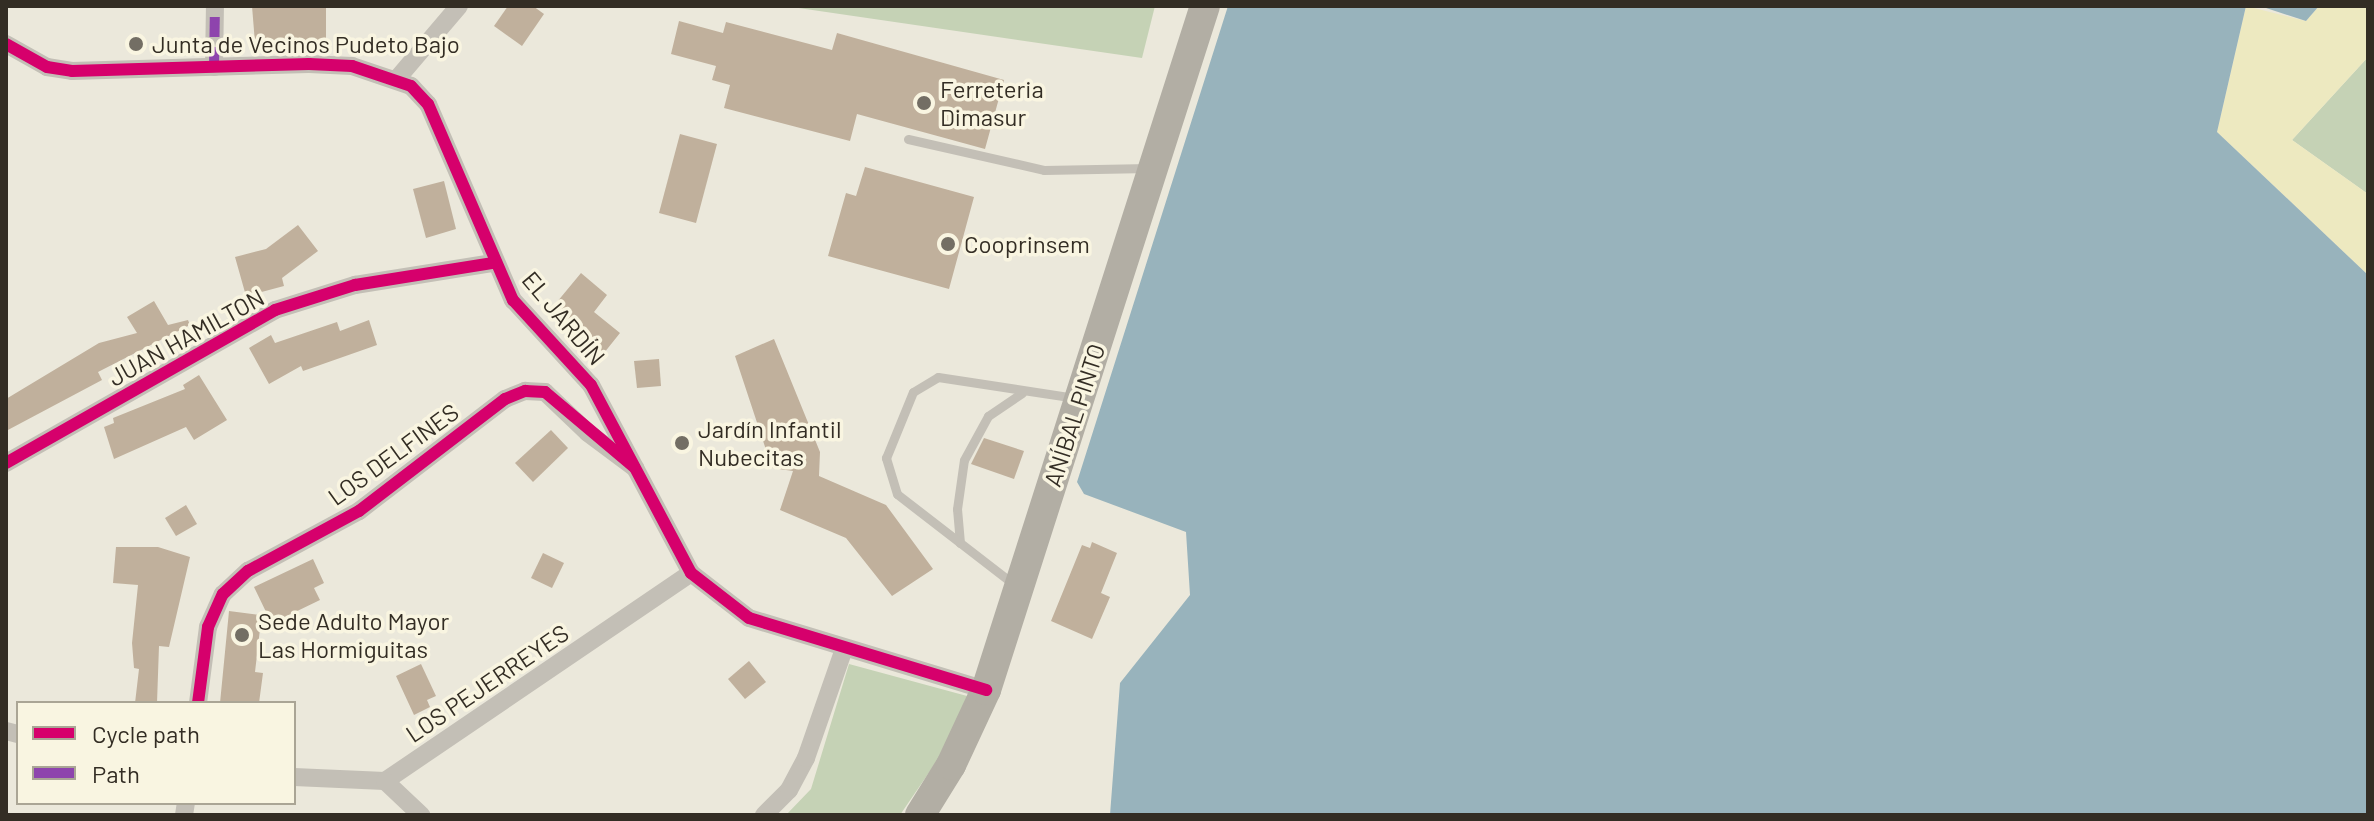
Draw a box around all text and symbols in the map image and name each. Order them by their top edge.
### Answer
place label: Junta de Vecinos Pudeto Bajo [152,30,460,58]
marker: Junta de Vecinos Pudeto Bajo [127,35,145,53]
place label: Ferreteria Dimasur [940,75,1044,131]
marker: Ferreteria Dimasur [915,94,933,112]
place label: Cooprinsem [964,230,1090,258]
marker: Cooprinsem [939,235,957,253]
street label: EL JARDÍN [517,265,611,371]
street label: JUAN HAMILTON [103,282,269,392]
street label: ANÍBAL PINTO [1037,340,1111,490]
street label: LOS DELFINES [322,397,464,511]
place label: Jardín Infantil Nubecitas [698,415,841,471]
marker: Jardín Infantil Nubecitas [673,434,691,452]
place label: Sede Adulto Mayor Las Hormiguitas [258,607,449,663]
street label: LOS PEJERREYES [400,618,574,748]
marker: Sede Adulto Mayor Las Hormiguitas [233,626,251,644]
legend [16,701,296,805]
text: Cycle path [92,719,200,748]
text: Path [92,759,140,788]

